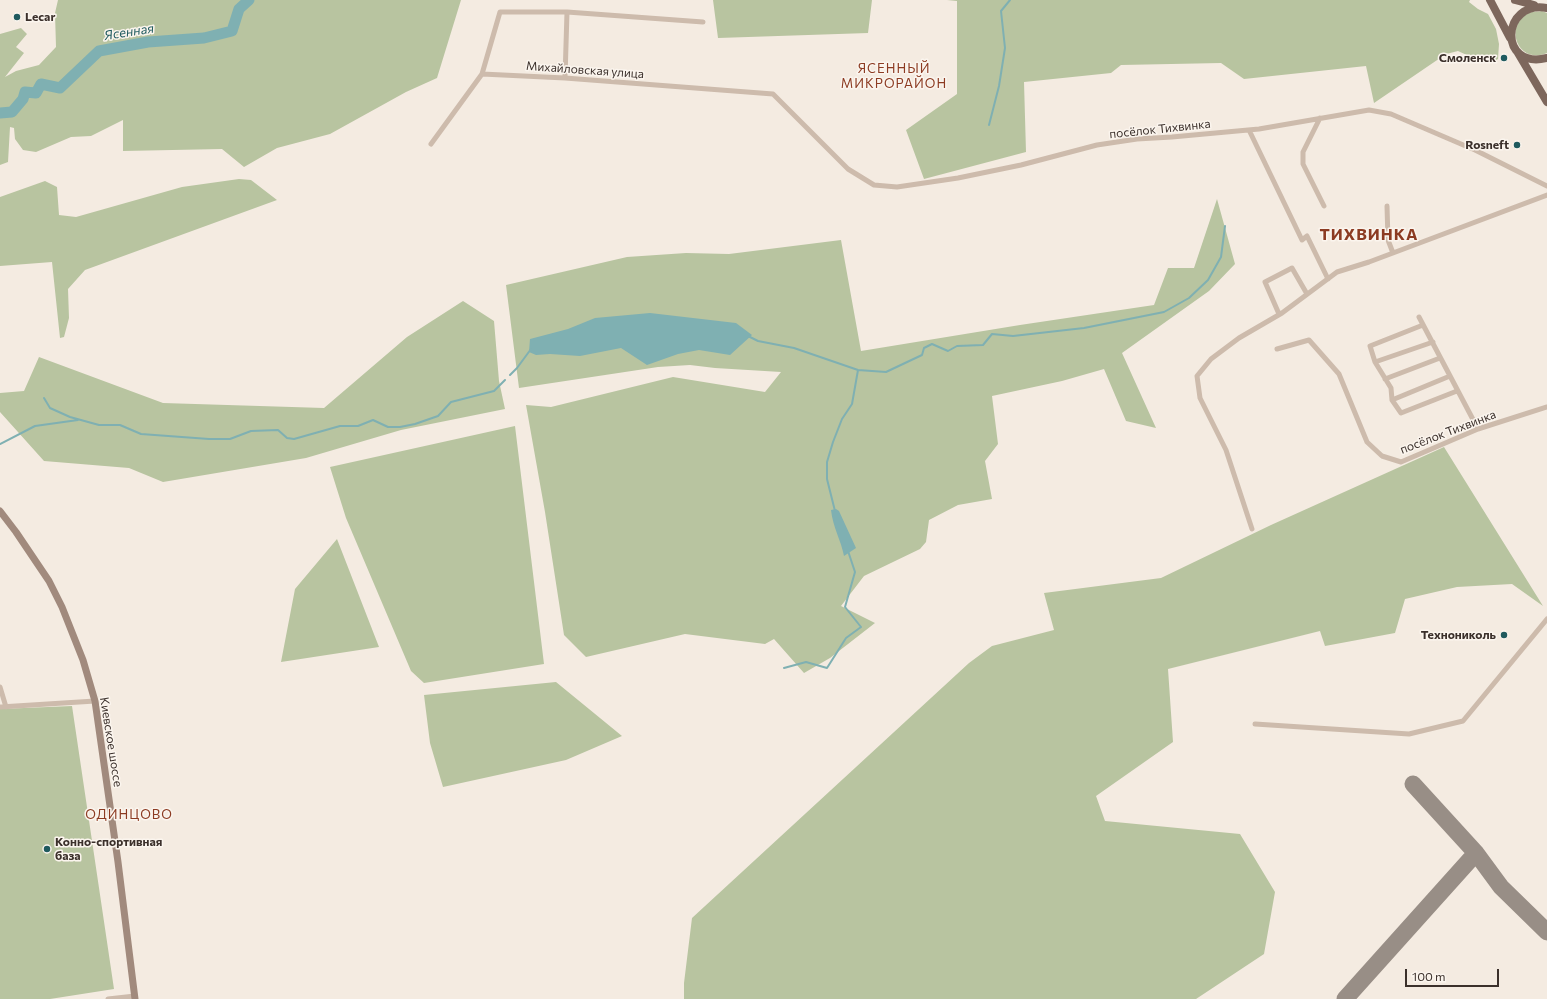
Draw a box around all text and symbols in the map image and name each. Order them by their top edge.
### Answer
place label: Lecar [25,10,55,24]
marker: Lecar [12,12,22,22]
water label: Ясенная [103,20,155,44]
place label: Смоленск [1439,51,1496,65]
marker: Смоленск [1499,53,1509,63]
street label: Михайловская улица [525,59,645,81]
district label: ЯСЕННЫЙ МИКРОРАЙОН [841,61,947,92]
street label: посёлок Тихвинка [1109,117,1211,141]
place label: Rosneft [1465,138,1509,152]
marker: Rosneft [1512,140,1522,150]
district label: ТИХВИНКА [1320,225,1418,245]
street label: посёлок Тихвинка [1398,407,1498,457]
place label: Технониколь [1421,628,1496,642]
marker: Технониколь [1499,630,1509,640]
street label: Киевское шоссе [97,696,125,788]
district label: ОДИНЦОВО [85,807,173,823]
place label: Конно-спортивная база [55,835,162,863]
marker: Конно-спортивная база [42,844,52,854]
scale bar [1407,961,1501,987]
text: 100 m [1412,969,1446,983]

